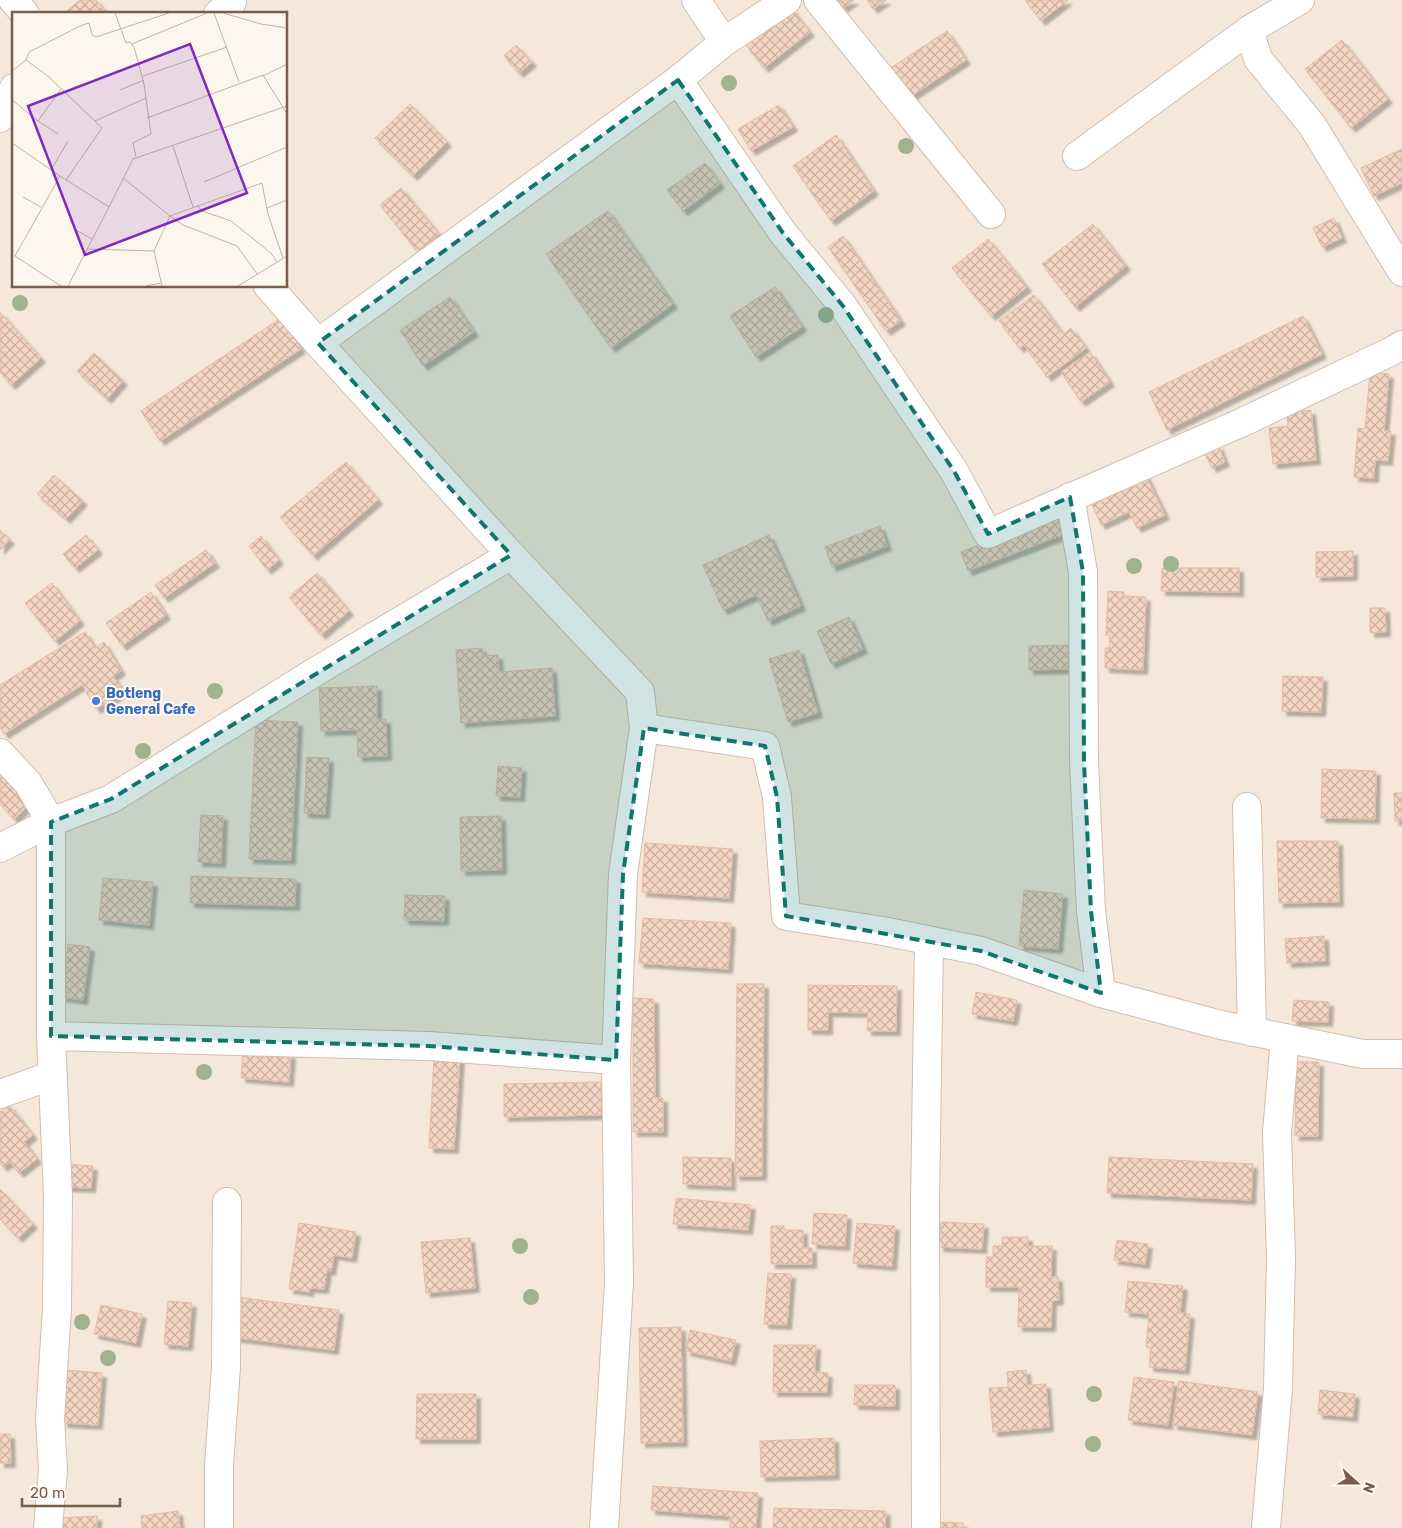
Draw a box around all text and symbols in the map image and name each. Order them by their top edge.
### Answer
inset map [12,12,288,288]
place label: Botleng General Cafe [106,685,196,718]
marker: Botleng General Cafe [90,695,102,707]
north arrow [1332,1458,1382,1508]
scale bar [22,1476,120,1508]
text: N [1359,1480,1378,1495]
text: 20 m [30,1484,65,1502]

